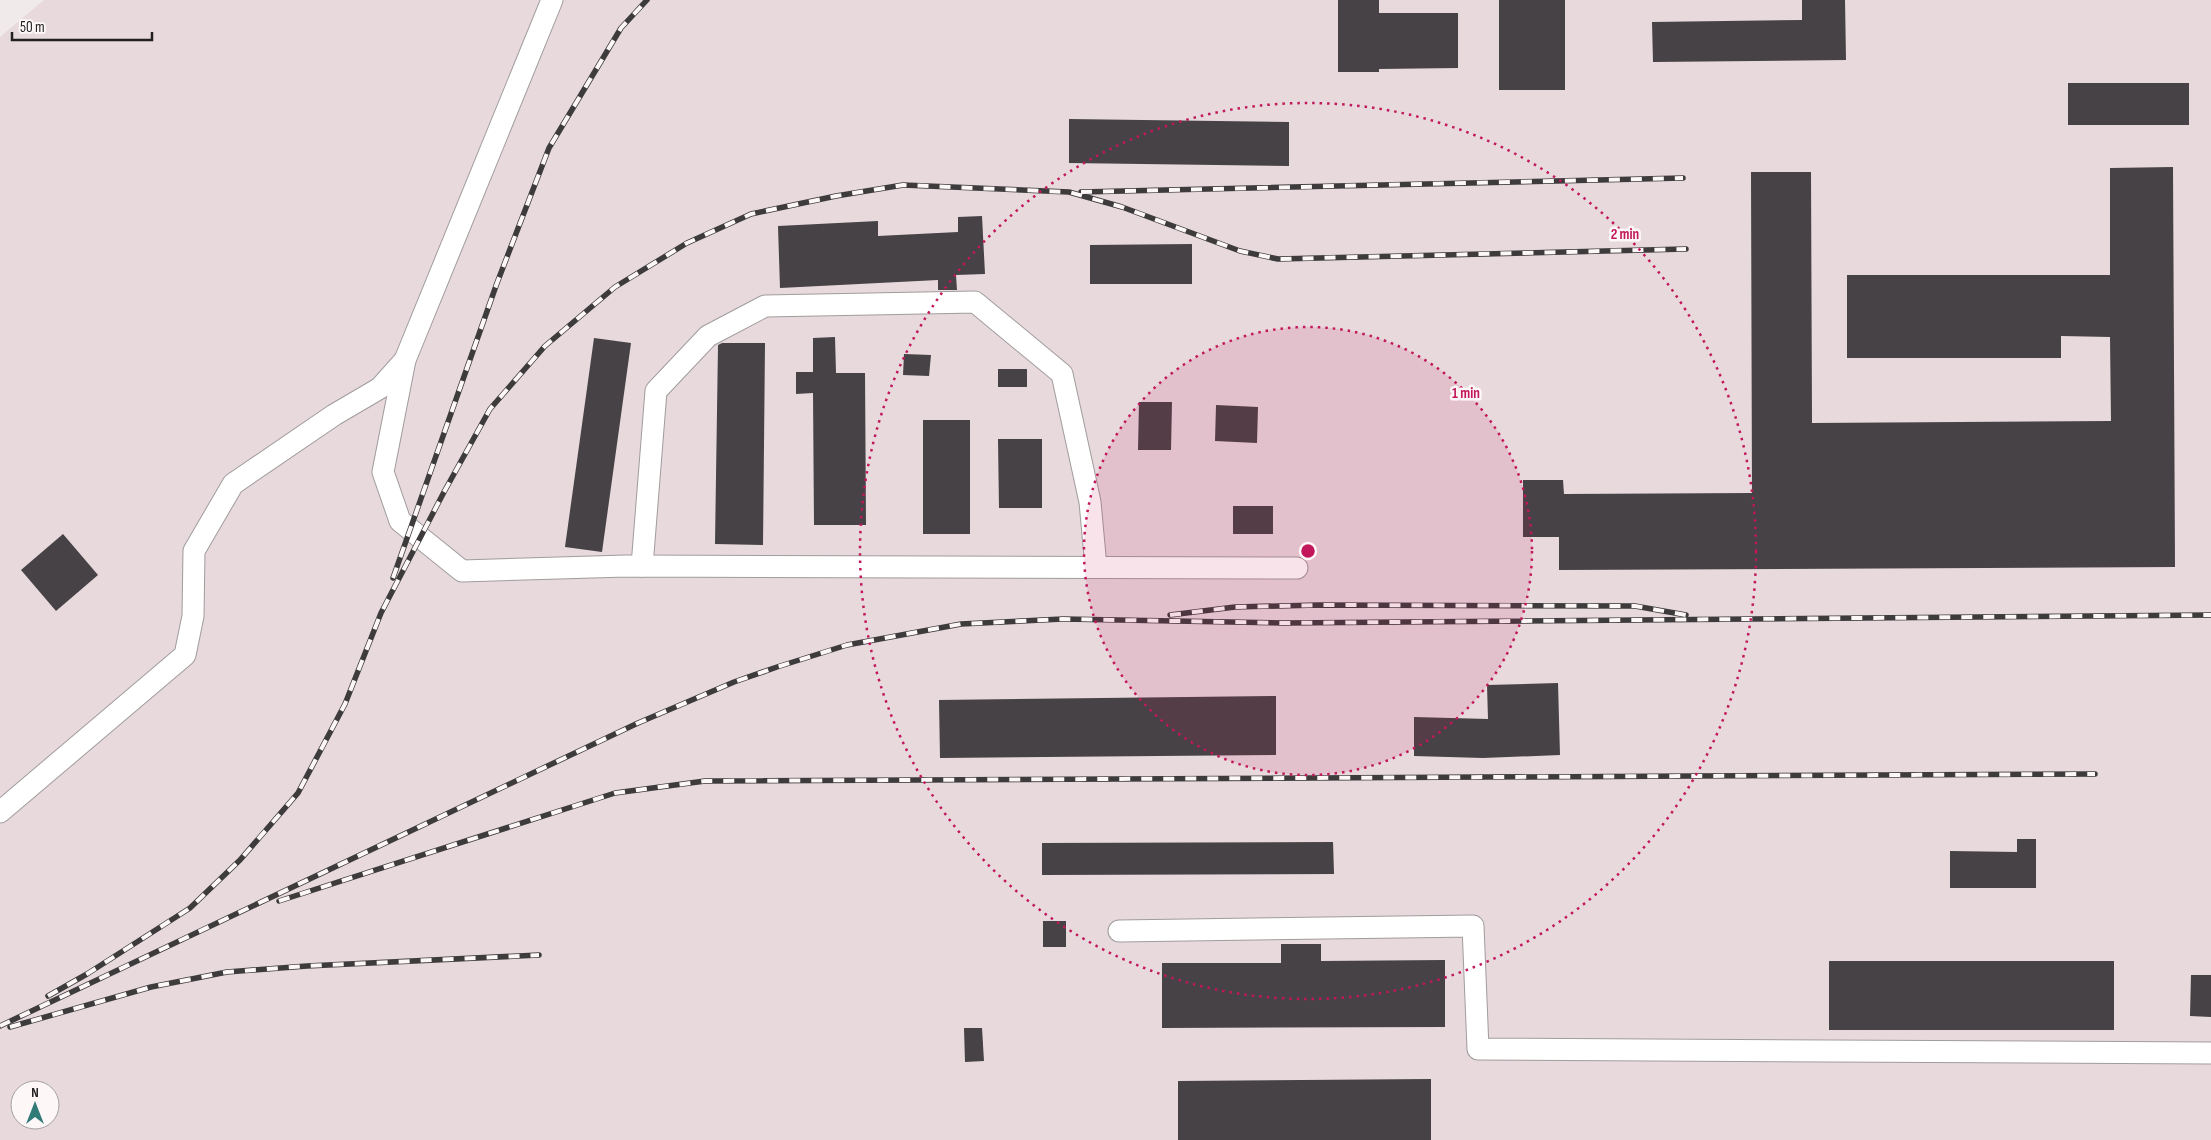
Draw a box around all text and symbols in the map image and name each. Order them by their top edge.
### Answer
scale bar [12,10,152,42]
text: 50 m [20,18,45,37]
text: 2 min [1611,225,1639,244]
text: 1 min [1452,384,1480,403]
centre of rings [1299,542,1317,560]
north arrow [10,1080,60,1130]
text: N [31,1084,39,1101]

